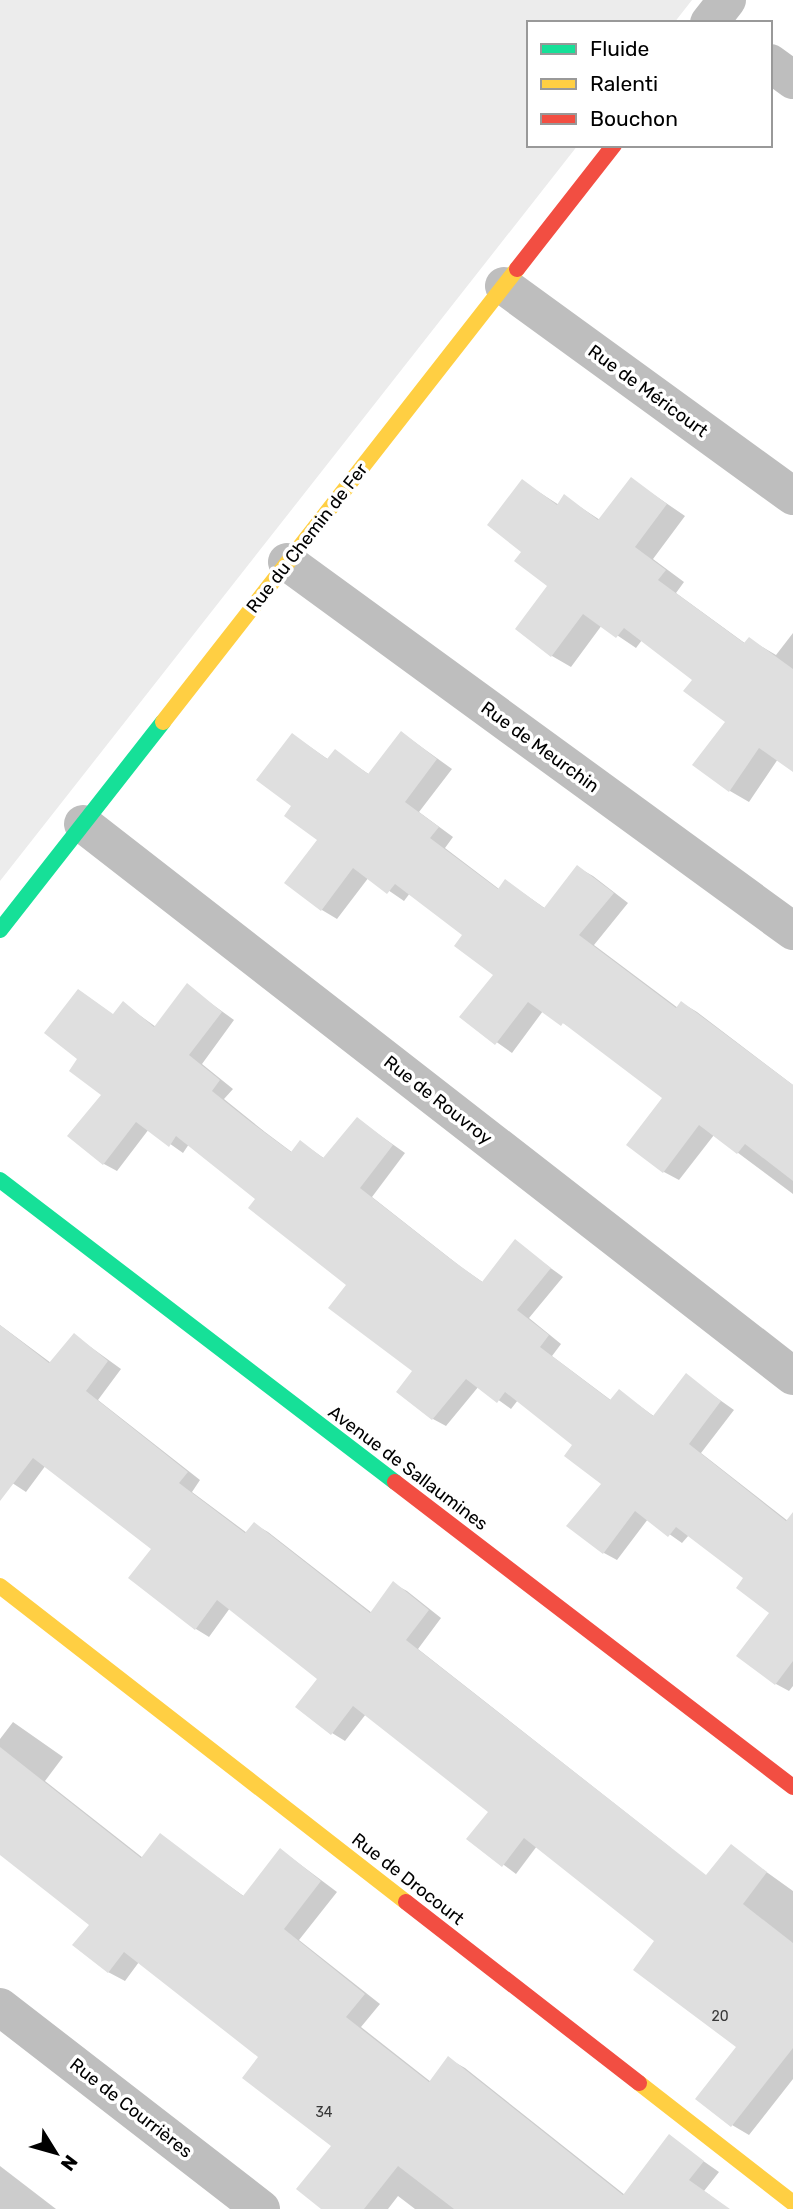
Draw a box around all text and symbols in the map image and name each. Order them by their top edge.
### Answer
legend [527,21,772,147]
text: Fluide [590,36,649,61]
text: Ralenti [590,71,658,96]
text: Bouchon [590,106,678,131]
street label: Rue de Méricourt [584,340,712,442]
street label: Rue du Chemin de Fer [242,459,372,617]
street label: Rue de Meurchin [477,697,603,797]
street label: Rue de Rouvroy [379,1051,497,1149]
street label: Avenue de Sallaumines [324,1401,492,1535]
street label: Rue de Drocourt [347,1828,469,1930]
house number: 20 [711,2008,729,2025]
street label: Rue de Courrières [65,2053,197,2163]
house number: 34 [315,2104,333,2121]
north arrow [21,2118,91,2188]
text: N [56,2151,82,2175]

